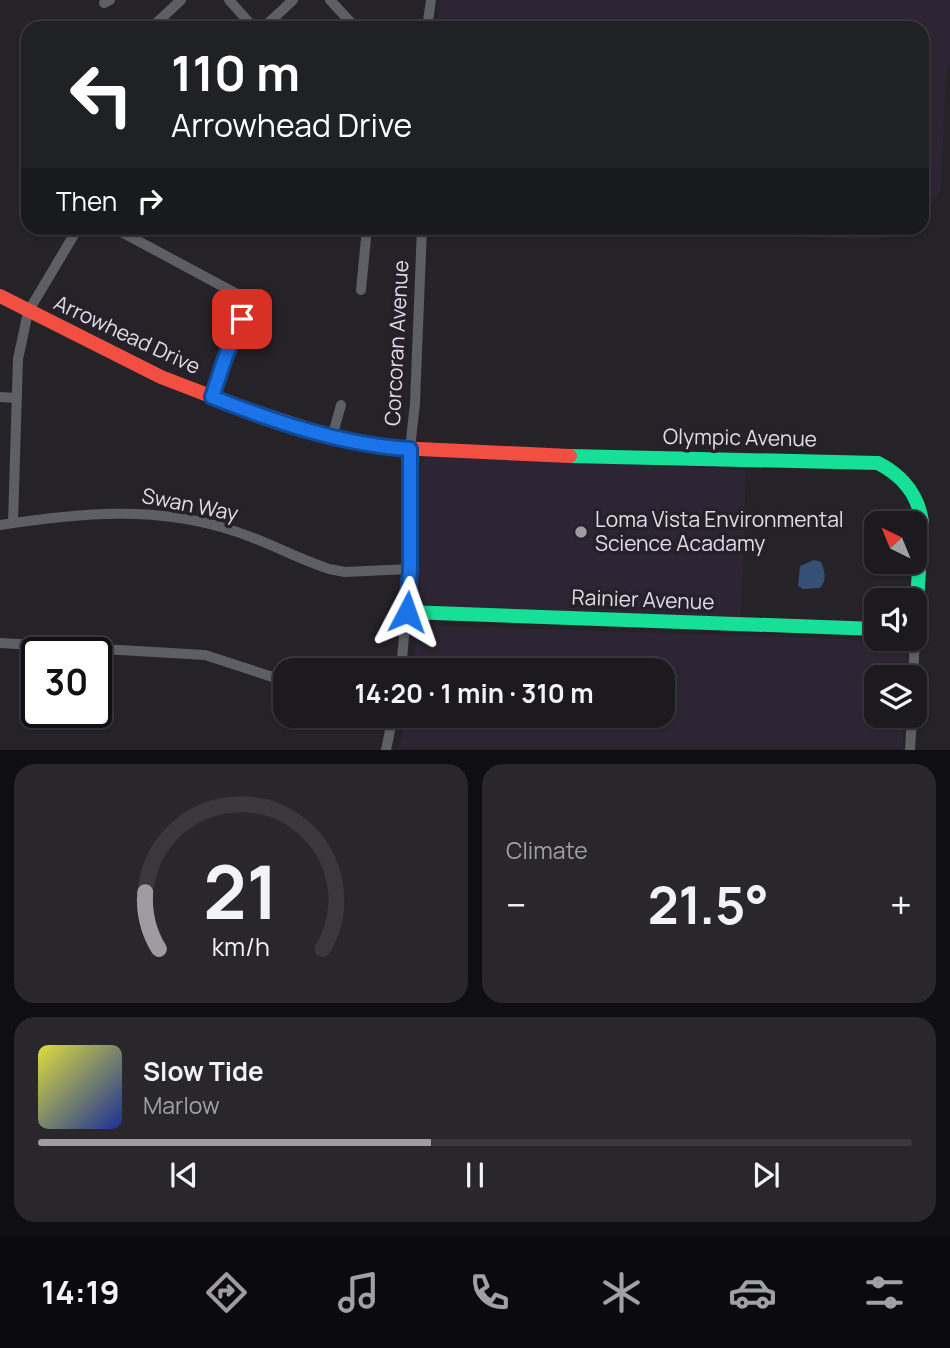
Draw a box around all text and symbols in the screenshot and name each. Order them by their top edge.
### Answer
text: 110 m [171,39,300,106]
icon: left [56,49,147,140]
text: Arrowhead Drive [171,103,412,147]
icon: right [131,182,169,220]
text: Then [56,183,117,219]
street label: Corcoran Avenue [378,259,414,427]
street label: Arrowhead Drive [50,288,205,380]
pin [212,289,272,349]
icon: arrive [223,300,261,338]
street label: Olympic Avenue [663,422,817,452]
street label: Swan Way [140,481,241,527]
place label: Loma Vista Environmental Science Acadamy [595,505,844,557]
north arrow [864,511,928,574]
map controls [864,511,927,728]
marker: Loma Vista Environmental Science Acadamy [573,524,589,540]
position arrow [370,575,444,649]
street label: Rainier Avenue [571,583,715,615]
button: sound [864,588,927,651]
speed limit sign: 30 [21,637,112,728]
button: layers [864,665,927,728]
text: 14:20 · 1 min · 310 m [354,675,594,711]
text: Climate [506,834,588,866]
text: 21 [203,842,279,942]
text: 21.5° [648,869,769,940]
text: − [506,878,527,930]
text: + [890,878,912,930]
text: km/h [212,929,270,964]
text: Slow Tide [143,1053,264,1089]
text: Marlow [143,1089,220,1121]
icon: previous [165,1156,203,1194]
icon: pause [456,1156,494,1194]
icon: next [747,1156,785,1194]
icon: directions [202,1268,251,1317]
icon: music [334,1268,383,1317]
icon: phone [465,1268,514,1317]
icon: climate [597,1268,646,1317]
icon: car [728,1268,777,1317]
icon: filters [860,1268,909,1317]
text: 14:19 [41,1270,120,1314]

